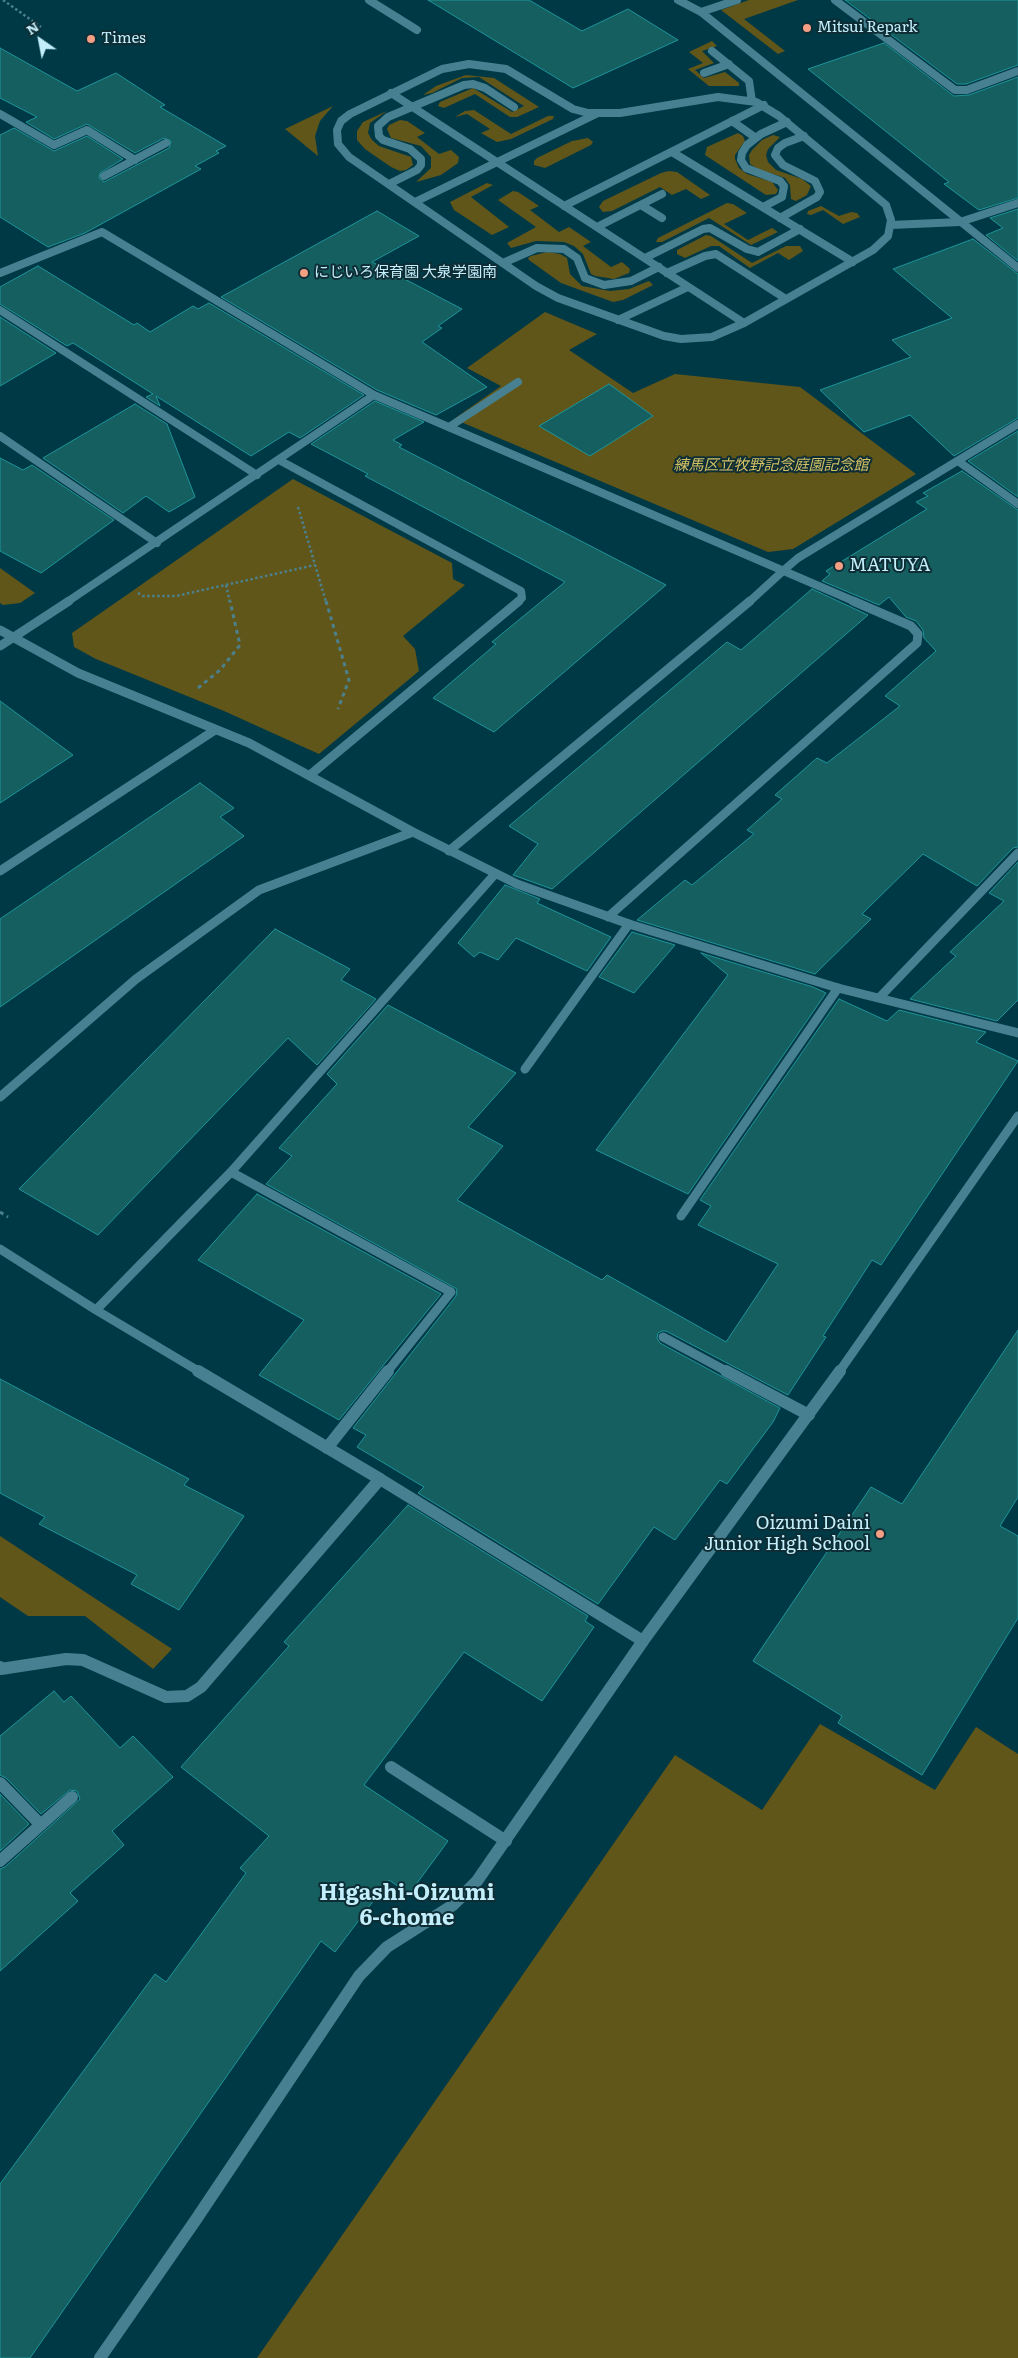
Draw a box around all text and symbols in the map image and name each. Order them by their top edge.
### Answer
north arrow [15,15,65,65]
text: N [21,16,42,39]
place label: Mitsui Repark [817,19,918,37]
marker: Mitsui Repark [801,22,813,34]
place label: Times [101,30,146,48]
marker: Times [85,33,97,45]
place label: にじいろ保育園 大泉学園南 [314,264,497,282]
marker: にじいろ保育園 大泉学園南 [298,267,310,279]
park label: 練馬区立牧野記念庭園記念館 [674,457,868,475]
place label: MATUYA [849,555,930,577]
marker: MATUYA [833,560,845,572]
place label: Oizumi Daini Junior High School [704,1513,870,1556]
marker: Oizumi Daini Junior High School [874,1528,886,1540]
district label: Higashi-Oizumi 6-chome [319,1881,495,1932]

